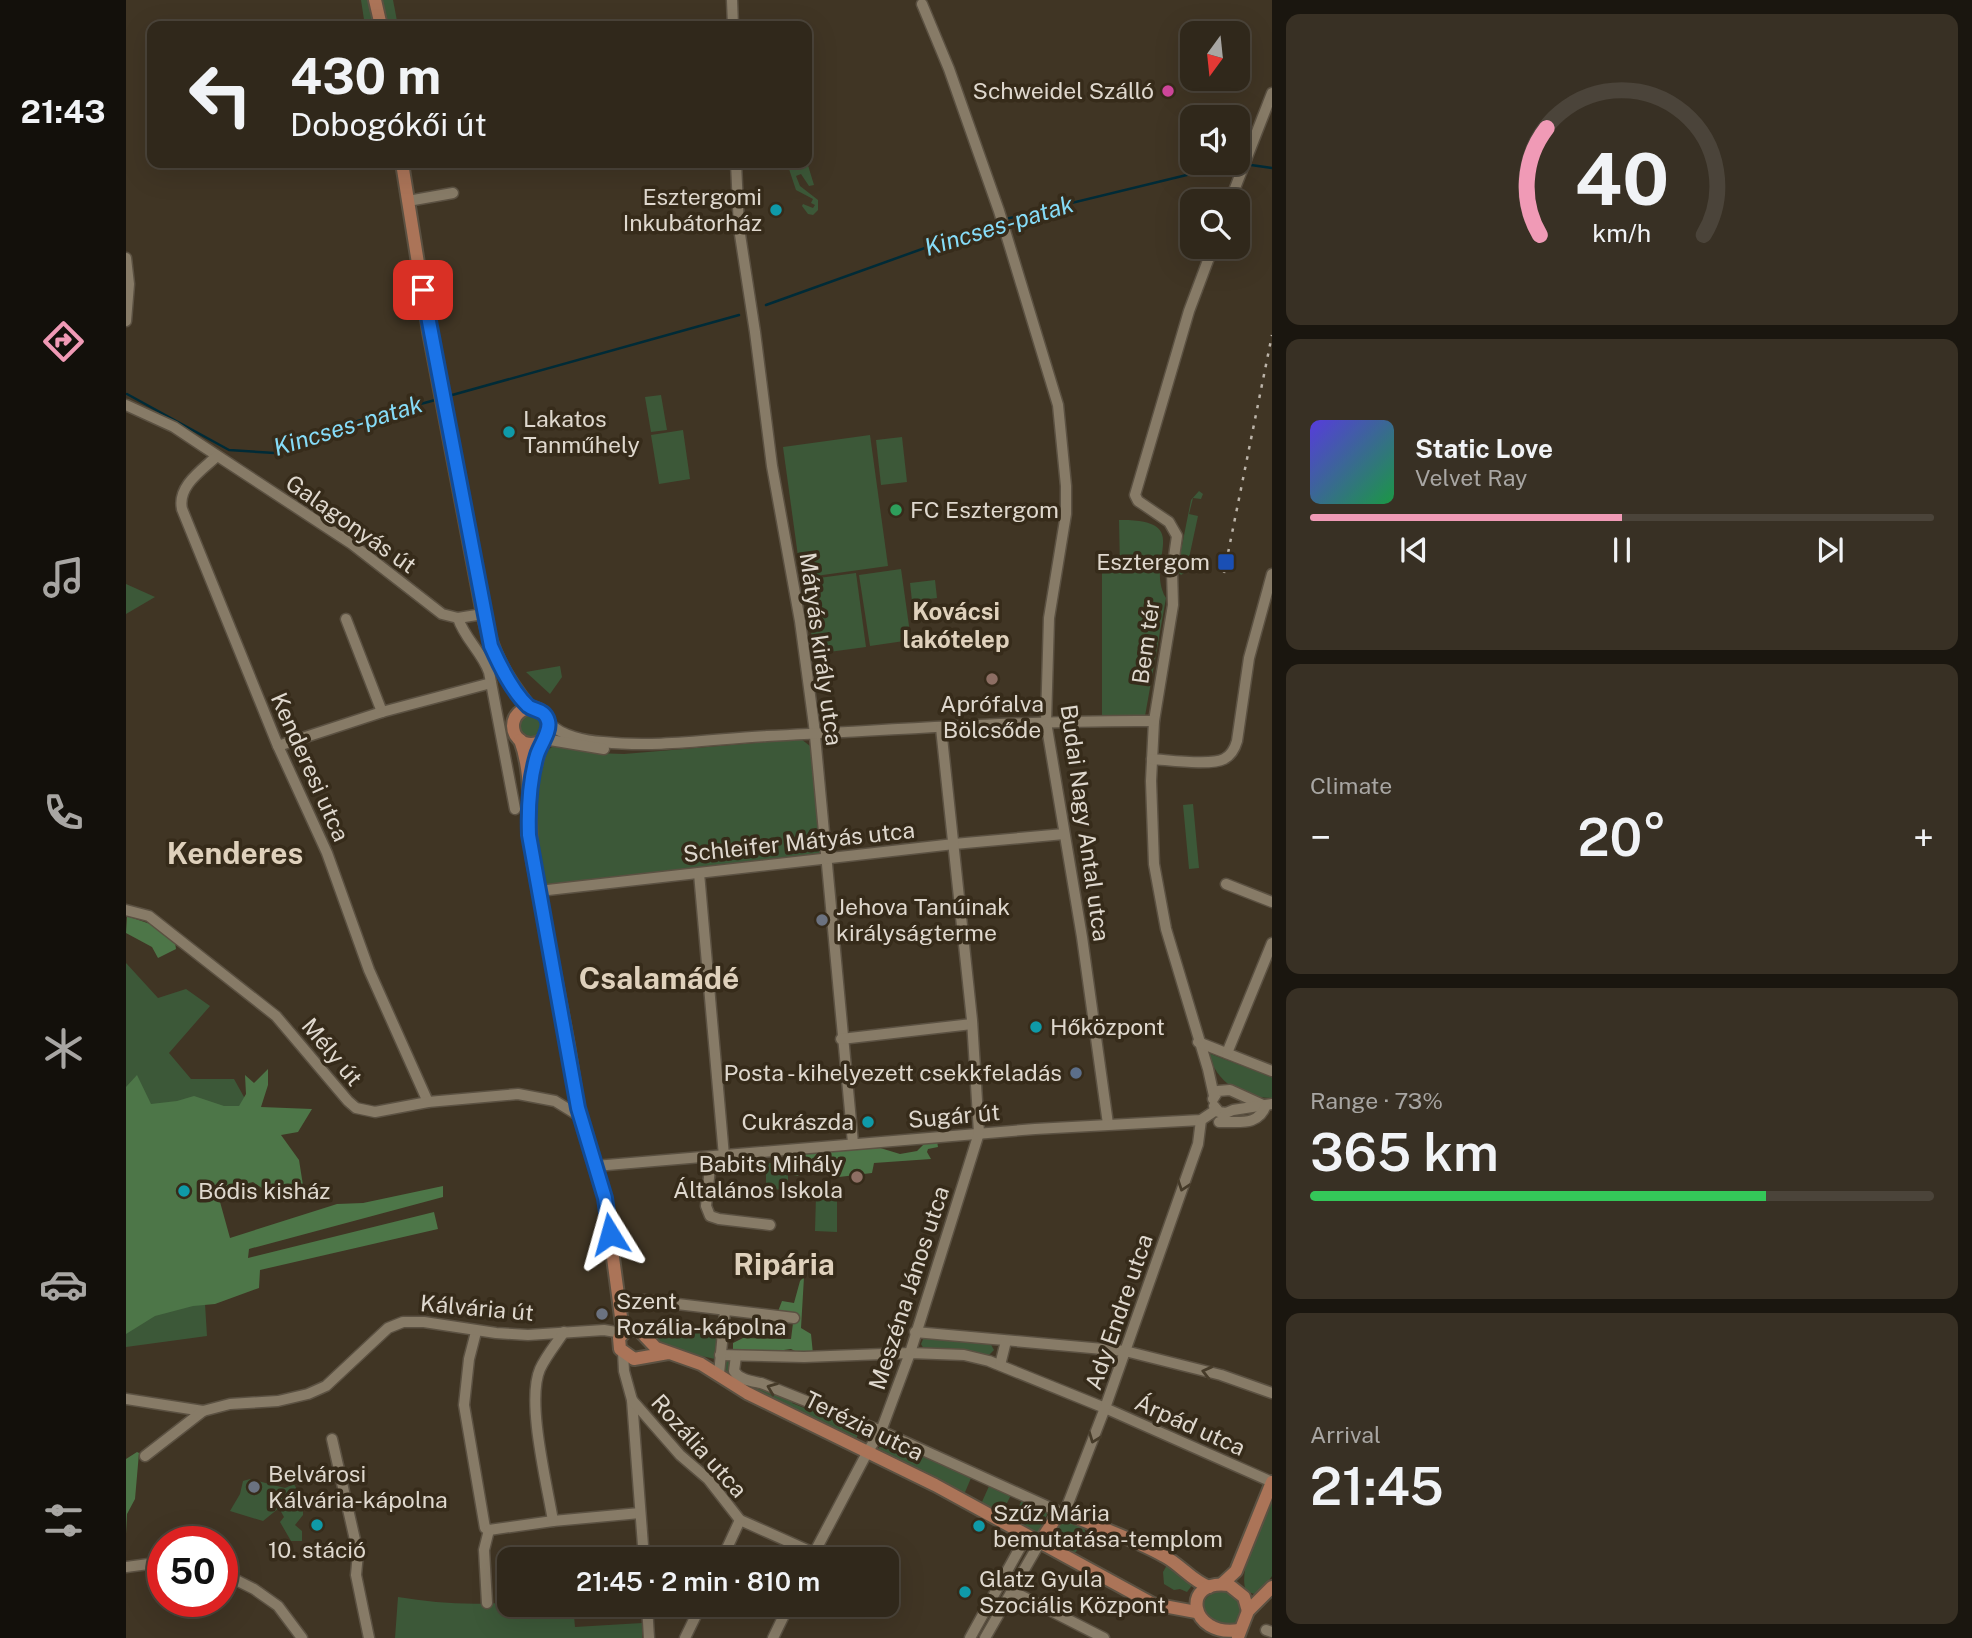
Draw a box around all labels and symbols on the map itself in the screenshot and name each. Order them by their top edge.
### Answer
north arrow [1180,21,1250,91]
place label: Schweidel Szálló [973,77,1154,104]
marker: Schweidel Szálló [1160,83,1176,99]
place label: Esztergomi Inkubátorház [623,183,762,236]
water label: Kincses-patak [921,189,1077,261]
marker: Esztergomi Inkubátorház [768,202,784,218]
pin [393,260,453,320]
water label: Kincses-patak [270,389,426,461]
place label: Lakatos Tanműhely [523,405,640,458]
marker: Lakatos Tanműhely [501,424,517,440]
street label: Galagonyás út [281,469,422,579]
place label: FC Esztergom [910,496,1059,523]
marker: FC Esztergom [888,502,904,518]
place label: Esztergom [1096,548,1210,575]
street label: Mátyás király utca [795,551,848,747]
marker: Esztergom [1216,552,1236,572]
district label: Kovácsi lakótelep [902,597,1010,653]
street label: Bem tér [1126,598,1165,686]
marker: Aprófalva Bölcsőde [984,671,1000,687]
street label: Kenderesi utca [266,688,355,845]
place label: Aprófalva Bölcsőde [940,690,1044,743]
street label: Budai Nagy Antal utca [1055,703,1115,943]
street label: Schleifer Mátyás utca [682,816,916,867]
district label: Kenderes [167,835,303,871]
place label: Jehova Tanúinak királyságterme [836,893,1010,946]
marker: Jehova Tanúinak királyságterme [814,912,830,928]
district label: Csalamádé [579,960,739,996]
street label: Mély út [296,1012,368,1091]
place label: Hőközpont [1050,1013,1165,1040]
marker: Hőközpont [1028,1019,1044,1035]
place label: Posta - kihelyezett csekkfeladás [724,1059,1062,1086]
marker: Posta - kihelyezett csekkfeladás [1068,1065,1084,1081]
street label: Sugár út [907,1098,1001,1133]
place label: Cukrászda [742,1108,854,1135]
marker: Cukrászda [860,1114,876,1130]
place label: Babits Mihály Általános Iskola [673,1150,843,1203]
marker: Babits Mihály Általános Iskola [849,1169,865,1185]
place label: Bódis kisház [198,1177,330,1204]
one-way arrow [1177,1179,1191,1191]
marker: Bódis kisház [176,1183,192,1199]
street label: Meszéna János utca [863,1183,954,1393]
position arrow [573,1197,647,1271]
street label: Ady Endre utca [1079,1230,1158,1393]
district label: Ripária [733,1246,835,1282]
place label: Szent Rozália-kápolna [616,1287,787,1340]
street label: Kálvária út [419,1289,535,1326]
marker: Szent Rozália-kápolna [594,1306,610,1322]
one-way arrow [1201,1366,1213,1380]
one-way arrow [767,1382,779,1396]
street label: Terézia utca [800,1385,928,1466]
street label: Rozália utca [646,1388,753,1503]
street label: Árpád utca [1131,1388,1250,1461]
one-way arrow [1088,1432,1102,1444]
place label: Belvárosi Kálvária-kápolna [268,1460,448,1513]
marker: Belvárosi Kálvária-kápolna [246,1479,262,1495]
place label: Szűz Mária bemutatása-templom [993,1499,1223,1552]
marker: 10. stáció [309,1517,325,1533]
marker: Szűz Mária bemutatása-templom [971,1518,987,1534]
speed limit sign: 50 [147,1526,238,1617]
place label: 10. stáció [268,1536,366,1563]
place label: Glatz Gyula Szociális Központ [979,1565,1166,1618]
marker: Glatz Gyula Szociális Központ [957,1584,973,1600]

